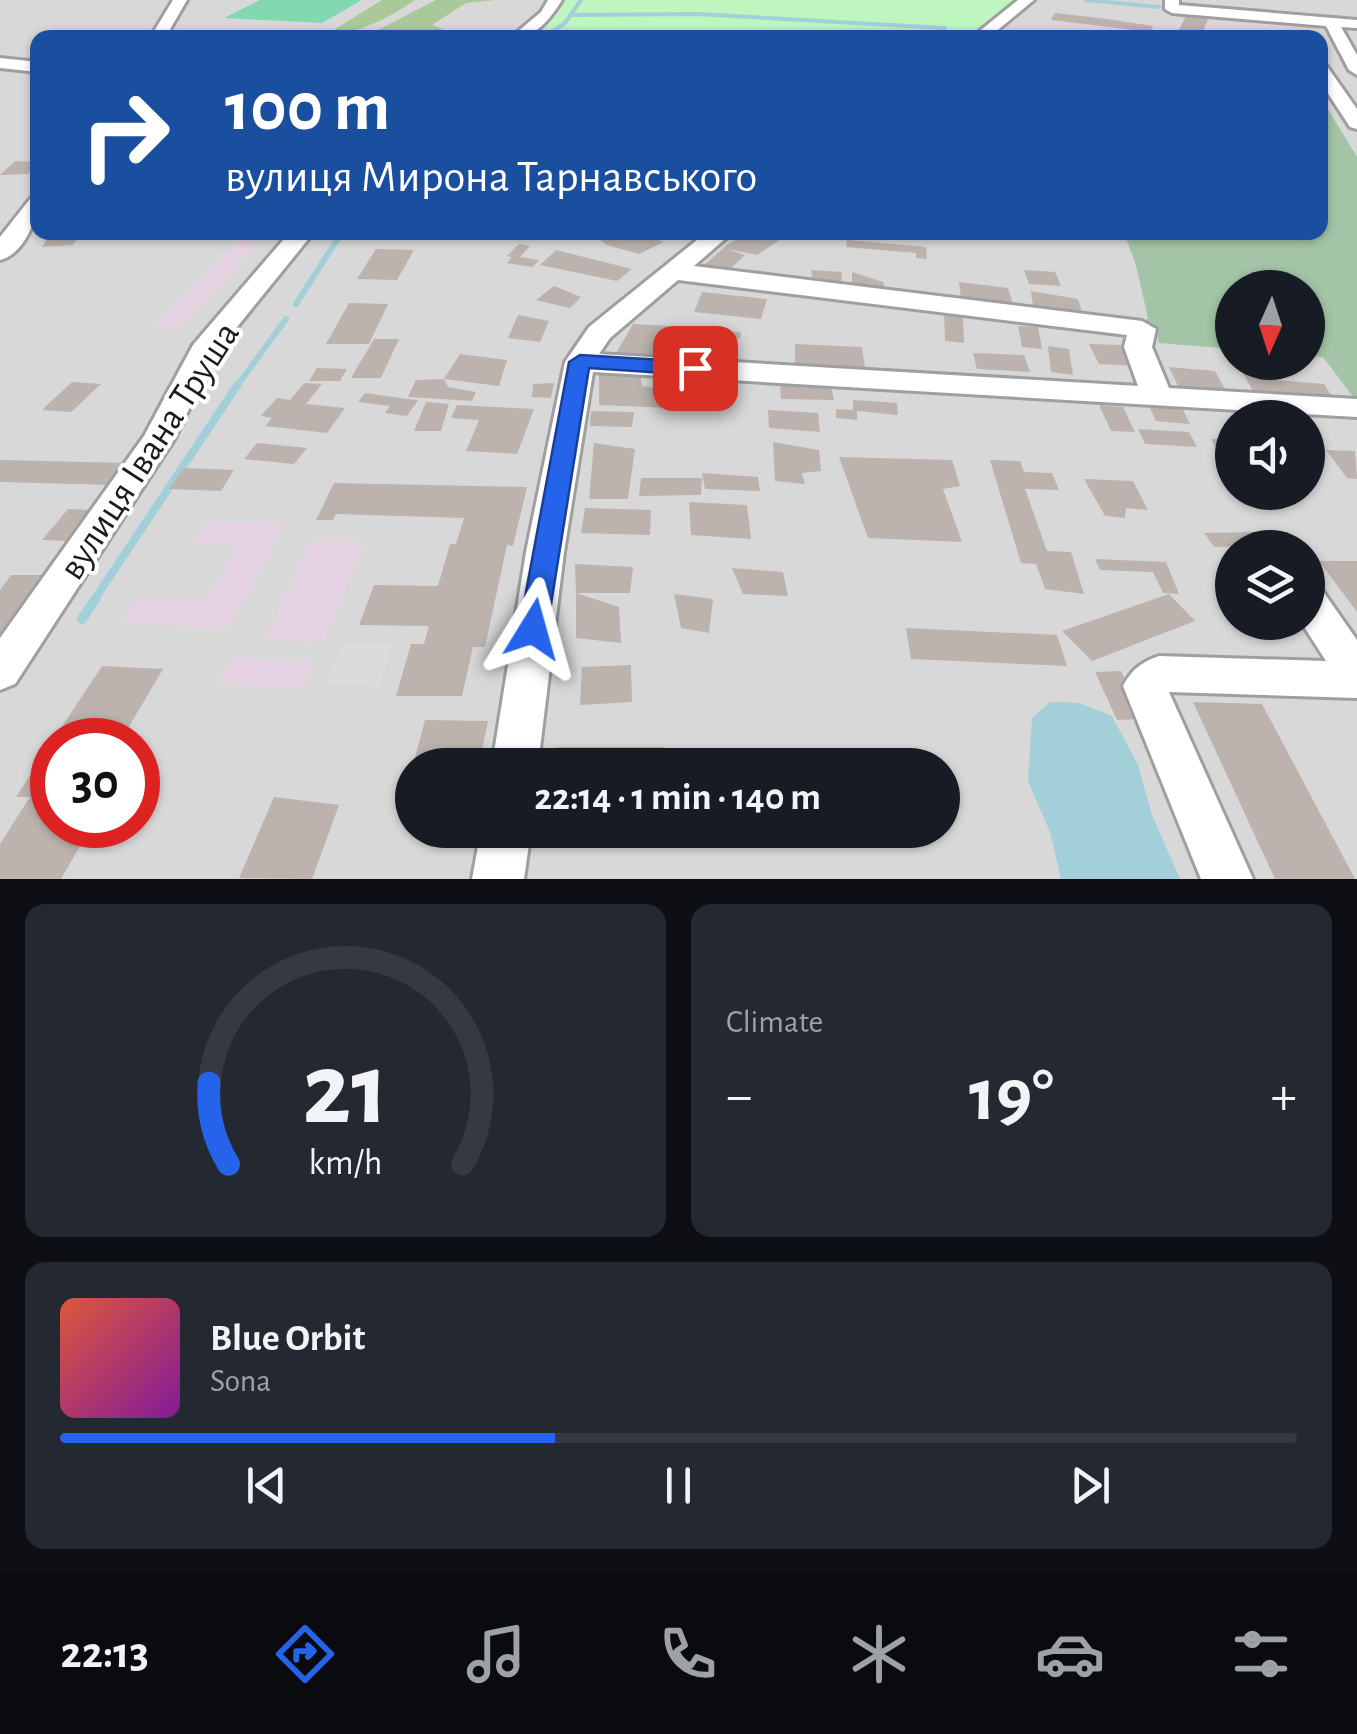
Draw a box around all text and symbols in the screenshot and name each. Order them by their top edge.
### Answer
icon: right [60,70,190,200]
text: 100 m [225,73,390,143]
text: вулиця Мирона Тарнавського [225,155,757,200]
north arrow [1215,270,1325,380]
map controls [1215,270,1325,640]
street label: вулиця Івана Труша [52,316,247,587]
pin [653,326,738,411]
icon: arrive [668,341,723,396]
button: sound [1215,400,1325,510]
button: layers [1215,530,1325,640]
position arrow [481,577,585,681]
speed limit sign: 30 [30,718,160,848]
text: 22:14 · 1 min · 140 m [534,779,821,817]
text: Climate [726,1006,823,1038]
text: 21 [302,1039,389,1143]
text: 19° [969,1059,1054,1134]
text: − [726,1069,752,1124]
text: + [1271,1069,1297,1124]
text: km/h [309,1145,382,1181]
text: Blue Orbit [210,1320,365,1358]
text: Sona [210,1365,271,1397]
icon: previous [239,1458,294,1513]
icon: pause [651,1458,706,1513]
icon: next [1063,1458,1118,1513]
icon: directions [270,1619,340,1689]
icon: music [461,1619,531,1689]
icon: phone [653,1619,723,1689]
icon: climate [844,1619,914,1689]
icon: car [1035,1619,1105,1689]
icon: filters [1226,1619,1296,1689]
text: 22:13 [61,1631,149,1676]

